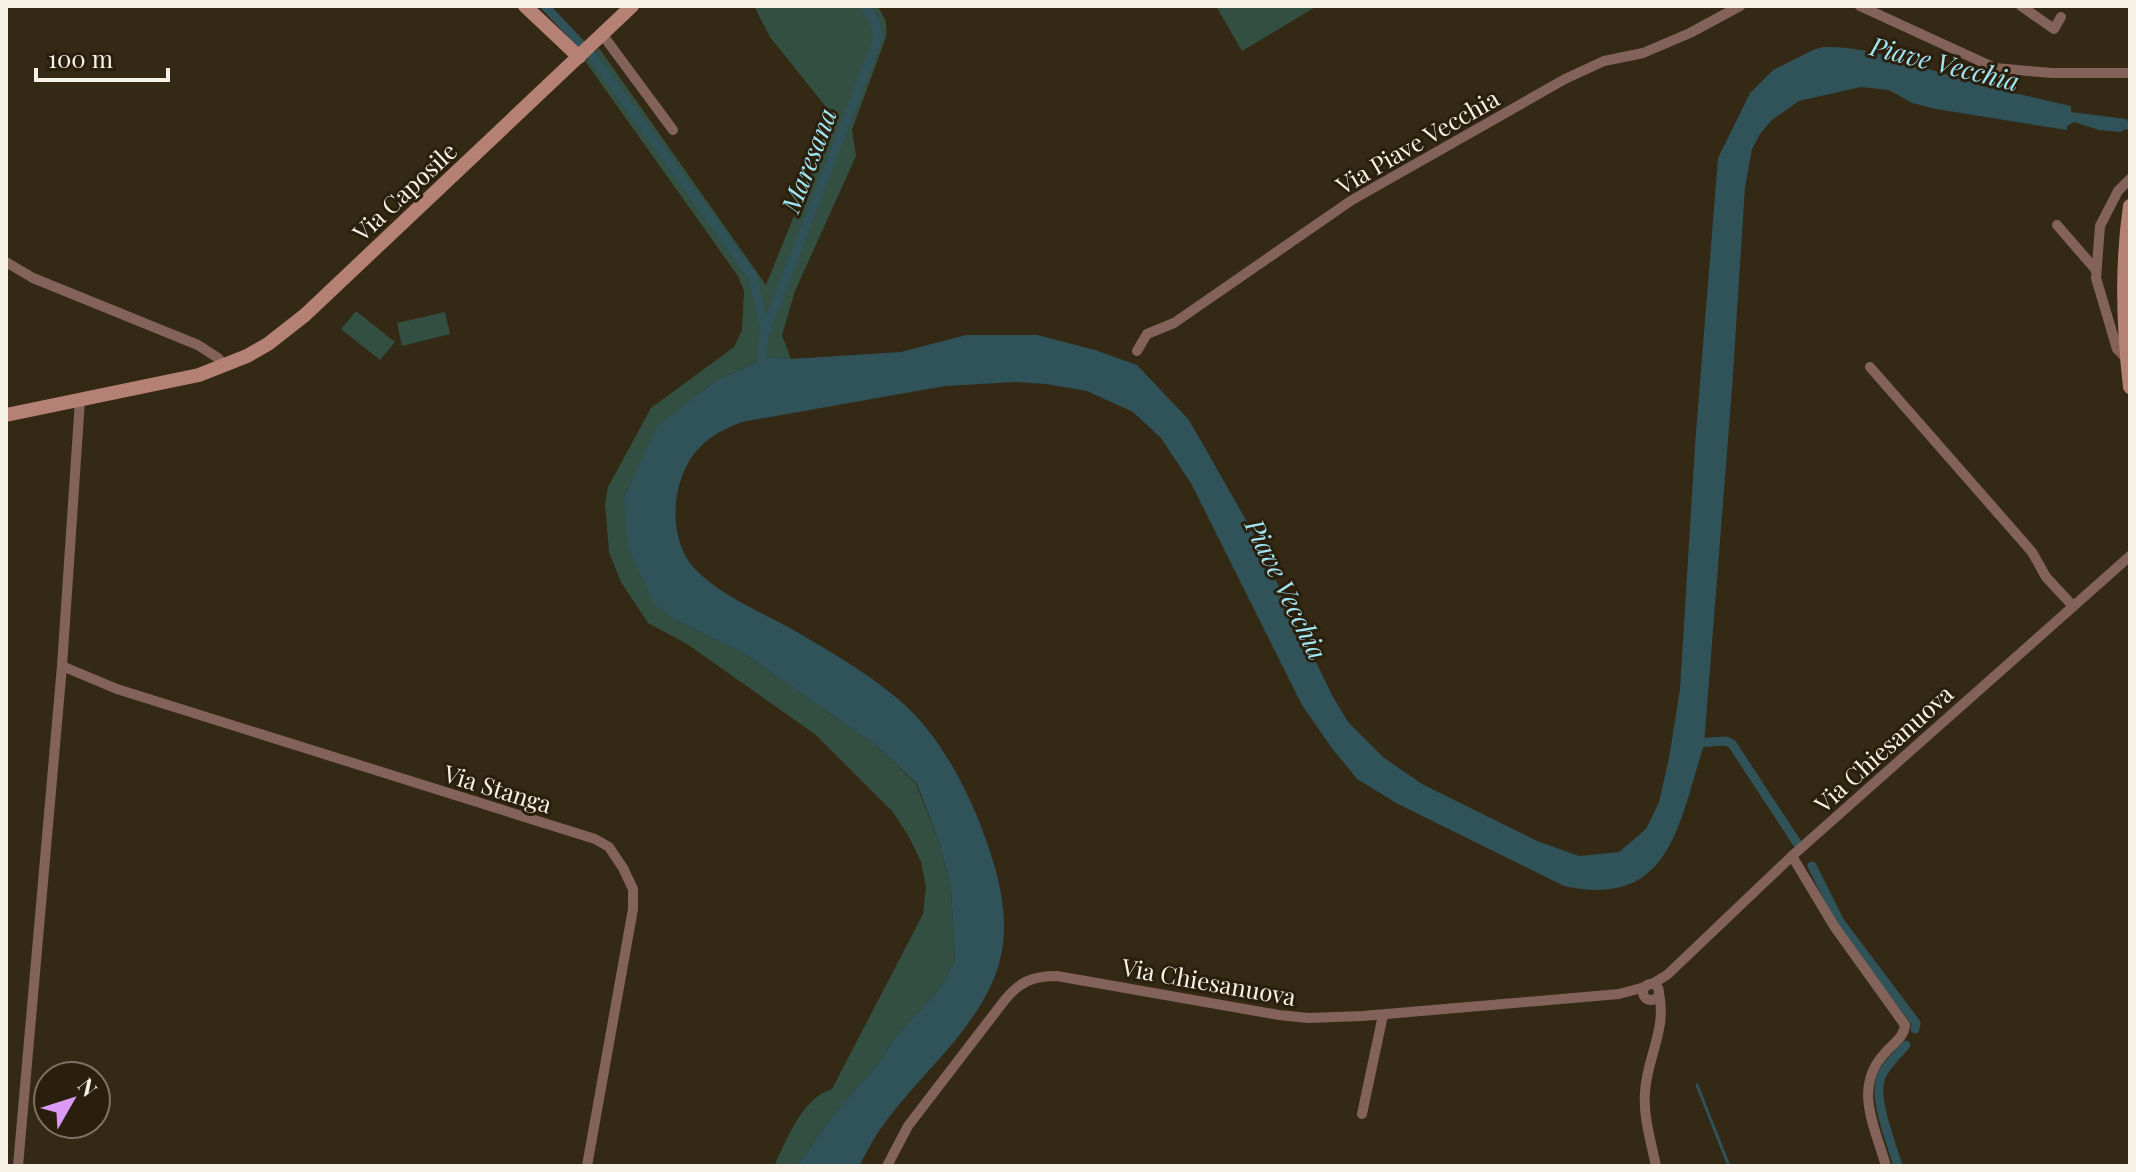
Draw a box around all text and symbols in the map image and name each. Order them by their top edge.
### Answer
water label: Piave Vecchia [1866,27,2023,98]
scale bar [36,32,168,82]
text: 100 m [48,42,113,74]
street label: Via Piave Vecchia [1329,81,1504,201]
water label: Maresana [772,103,844,218]
street label: Via Caposile [344,135,463,248]
water label: Piave Vecchia [1237,512,1336,665]
street label: Via Chiesanuova [1806,677,1959,820]
street label: Via Stanga [439,756,556,820]
street label: Via Chiesanuova [1118,950,1299,1012]
north arrow [32,1060,112,1140]
text: N [72,1071,105,1102]

